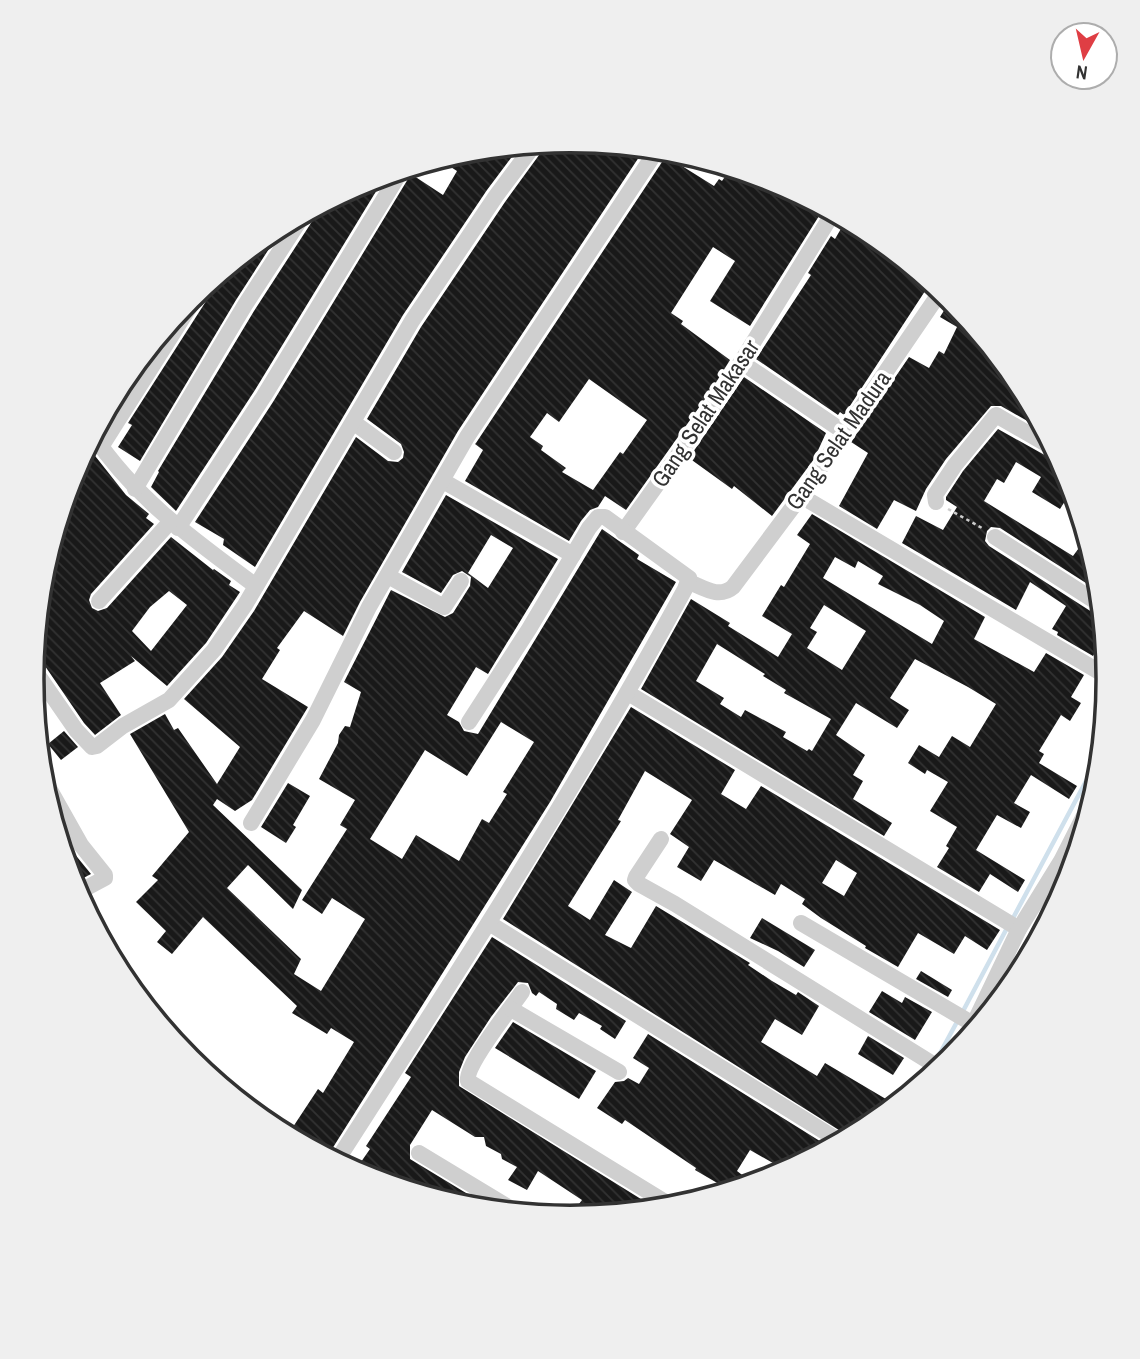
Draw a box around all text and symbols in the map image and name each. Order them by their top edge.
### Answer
north arrow [1049,21,1119,91]
text: N [1074,59,1089,86]
street label: Gang Selat Makasar [644,332,766,493]
street label: Gang Selat Madura [778,364,898,516]

